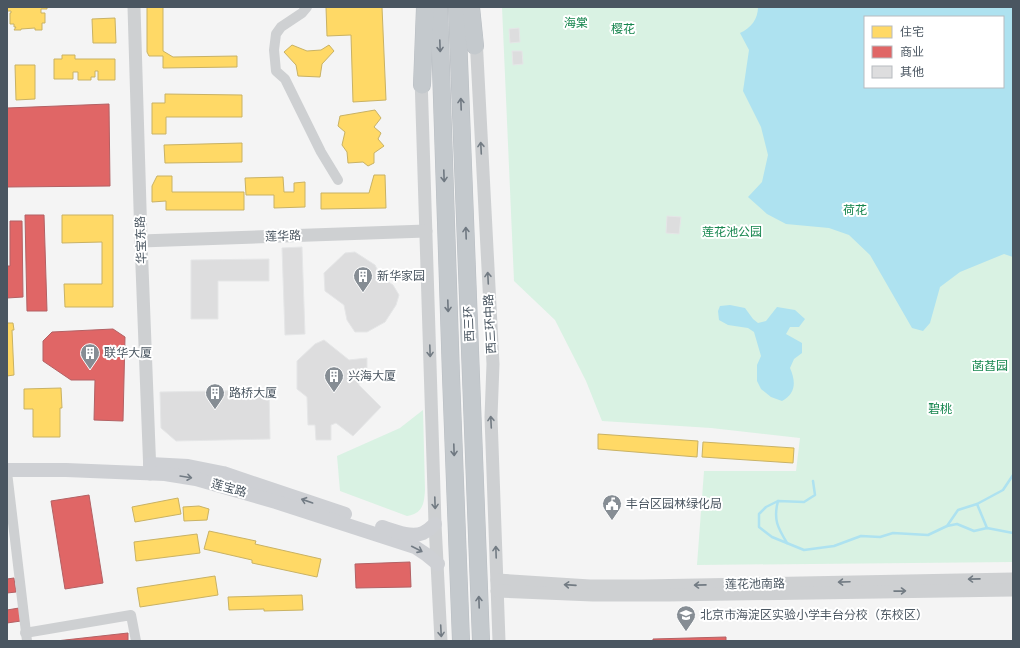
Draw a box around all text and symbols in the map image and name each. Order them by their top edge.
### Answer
park label: 海棠 [564,15,588,30]
legend [864,16,1004,88]
park label: 樱花 [611,21,635,36]
text: 住宅 [900,24,924,39]
one-way arrow [436,39,444,52]
text: 商业 [900,44,924,59]
text: 其他 [900,64,924,79]
one-way arrow [457,97,464,110]
one-way arrow [477,142,484,155]
one-way arrow [440,169,448,182]
park label: 荷花 [843,202,867,217]
street label: 华宝东路 [132,216,149,264]
park label: 莲花池公园 [702,224,762,239]
street label: 莲华路 [265,227,301,244]
one-way arrow [462,227,470,240]
building icon: 新华家园 [352,265,374,293]
place label: 新华家园 [377,268,425,283]
one-way arrow [484,272,492,285]
street label: 西三环中路 [480,294,499,354]
one-way arrow [445,299,452,312]
street label: 西三环 [460,306,477,342]
building icon: 联华大厦 [79,342,101,370]
one-way arrow [426,344,434,357]
place label: 联华大厦 [104,345,152,360]
park label: 菡萏园 [972,358,1008,373]
building icon: 兴海大厦 [323,365,345,393]
place label: 兴海大厦 [348,368,396,383]
building icon: 路桥大厦 [204,382,226,410]
place label: 路桥大厦 [229,385,277,400]
park label: 碧桃 [928,401,952,416]
one-way arrow [488,416,495,429]
one-way arrow [450,443,458,456]
one-way arrow [179,474,192,482]
street label: 莲宝路 [210,475,249,500]
public building icon: 丰台区园林绿化局 [601,493,623,521]
one-way arrow [431,496,439,509]
place label: 丰台区园林绿化局 [626,496,722,511]
one-way arrow [301,497,313,505]
one-way arrow [410,546,422,553]
one-way arrow [493,546,500,559]
street label: 莲花池南路 [725,575,785,592]
one-way arrow [968,576,981,583]
one-way arrow [838,578,851,586]
one-way arrow [564,581,577,588]
one-way arrow [694,581,707,589]
one-way arrow [893,587,906,595]
one-way arrow [476,596,483,609]
school or university icon: 北京市海淀区实验小学丰台分校（东校区） [675,604,697,632]
place label: 北京市海淀区实验小学丰台分校（东校区） [700,607,928,622]
one-way arrow [437,624,444,637]

